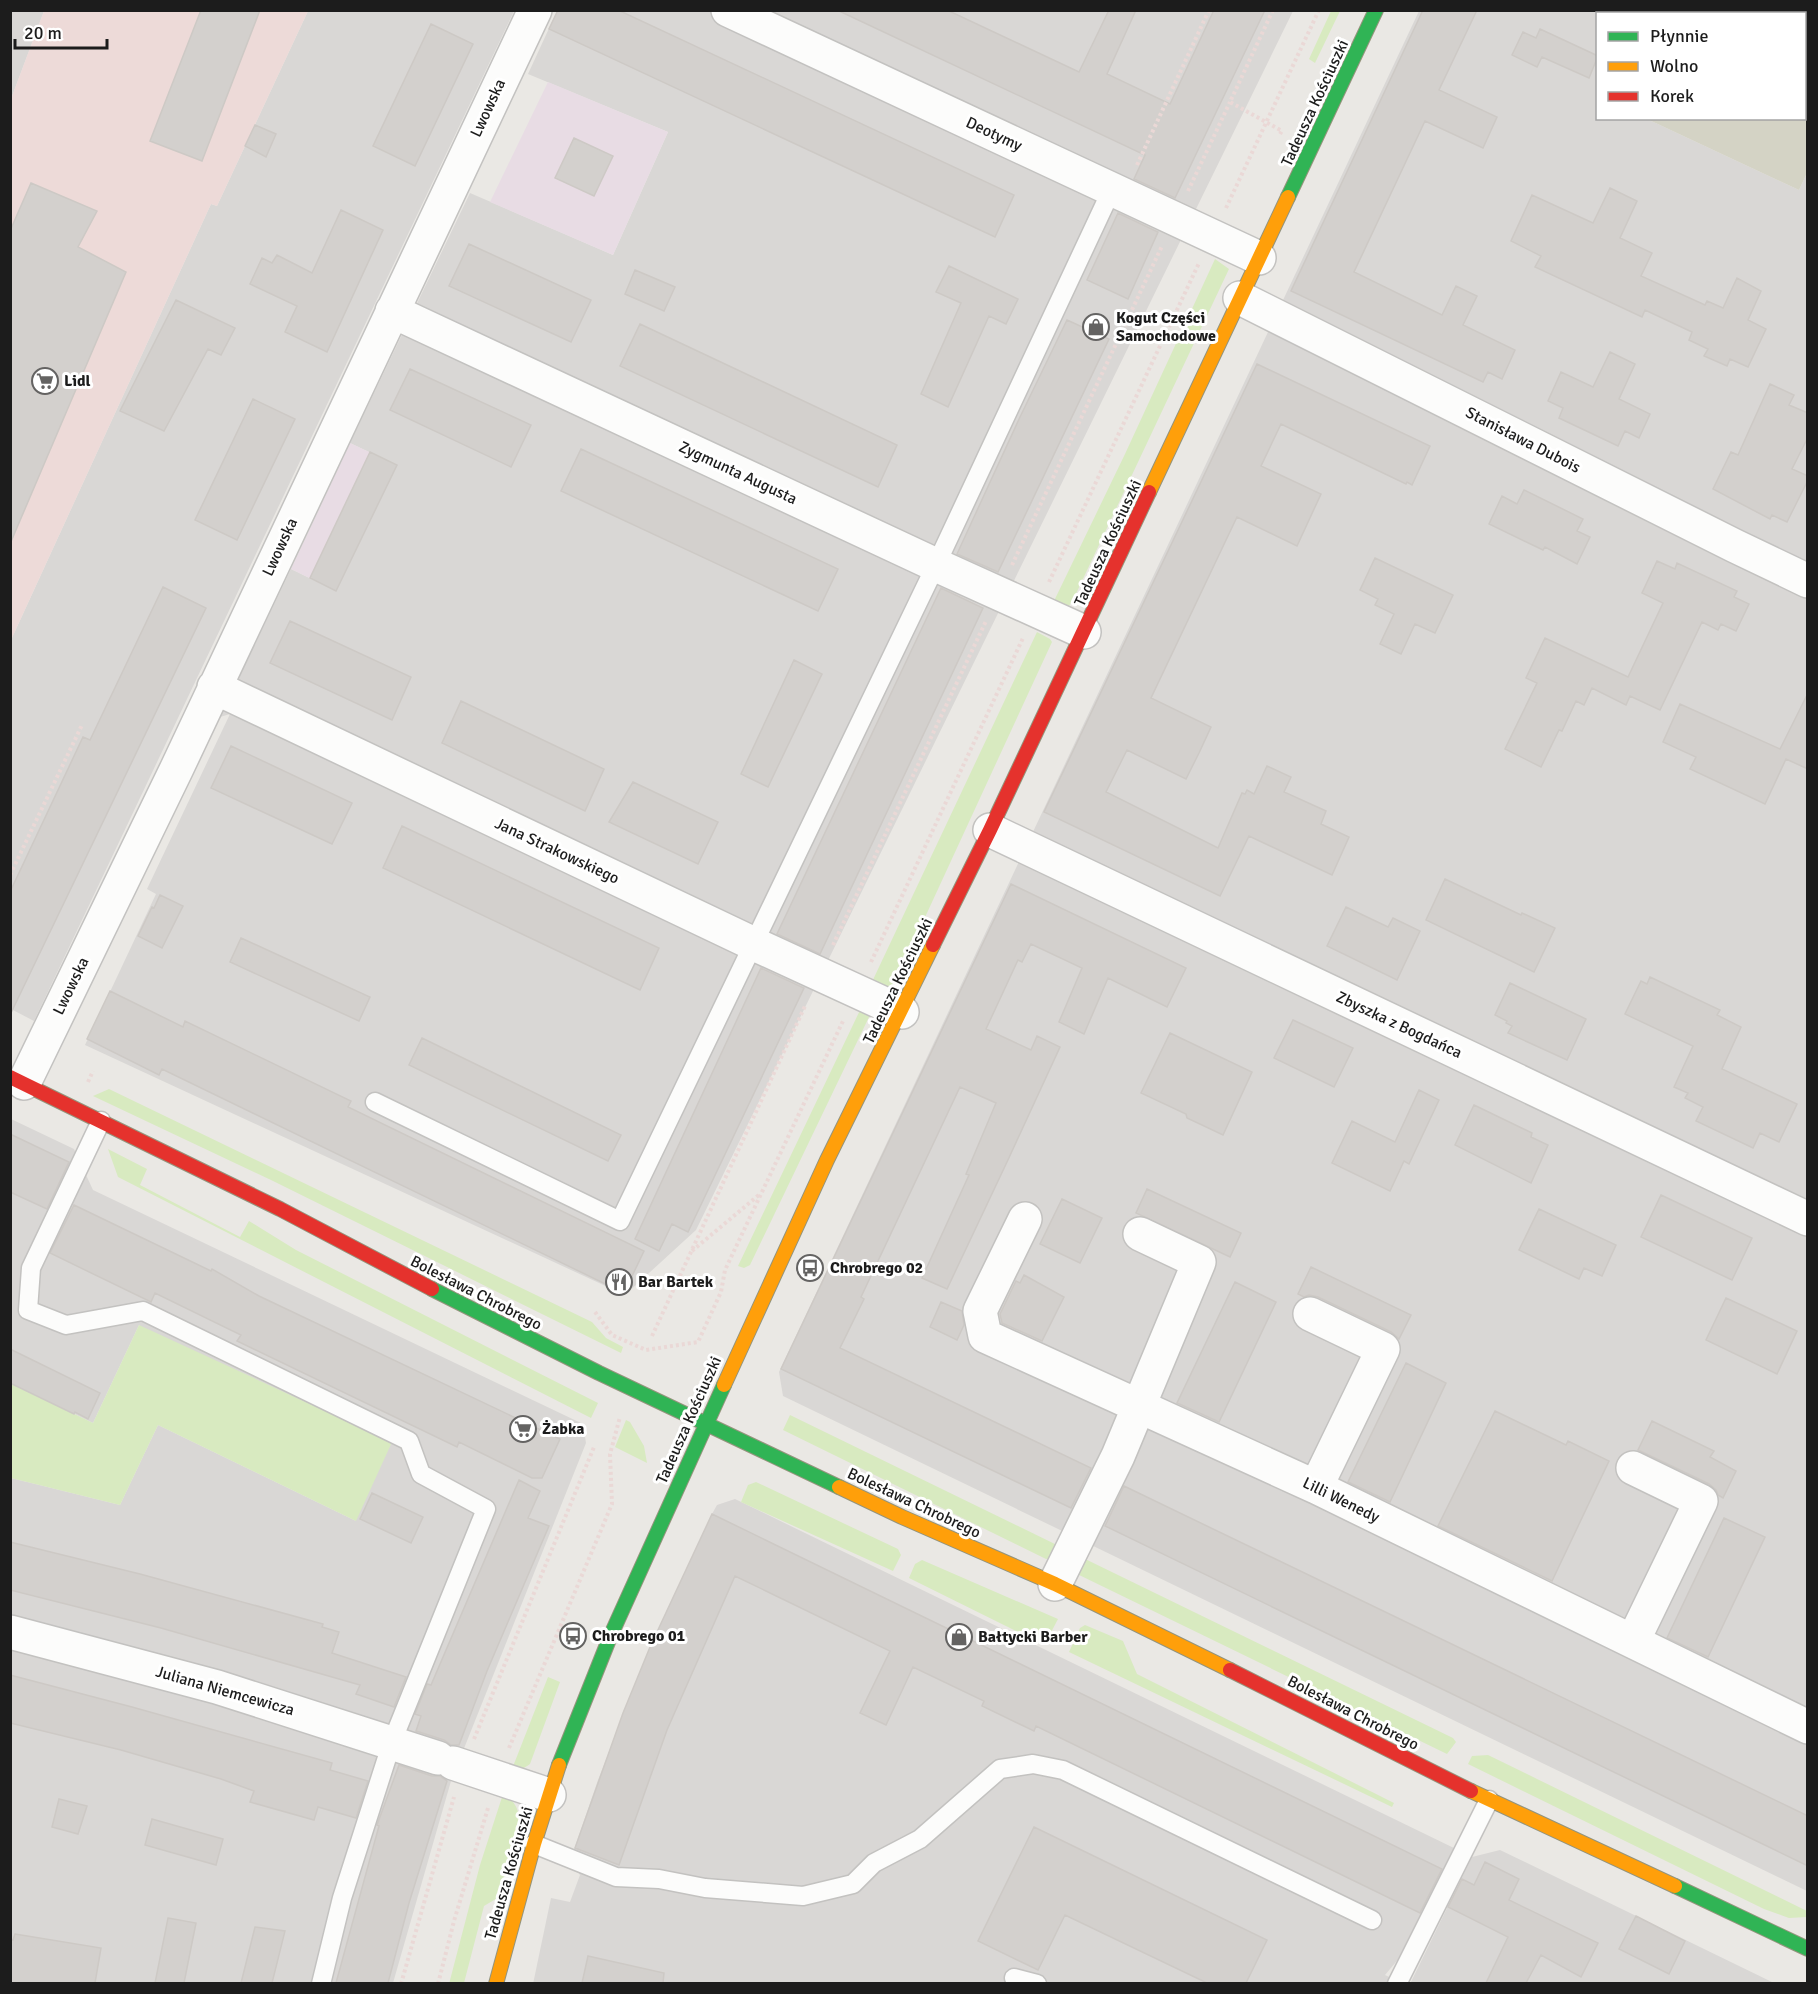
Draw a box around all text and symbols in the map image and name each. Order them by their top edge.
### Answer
scale bar [15,12,106,50]
legend [1596,12,1806,120]
text: 20 m [24,22,62,44]
text: Płynnie [1650,25,1708,47]
street label: Tadeusza Kościuszki [1277,36,1353,170]
text: Wolno [1650,55,1698,77]
street label: Lwowska [466,76,510,140]
text: Korek [1650,85,1694,107]
street label: Deotymy [963,112,1026,156]
place label: Kogut Części Samochodowe [1116,308,1216,346]
shop icon: Kogut Części Samochodowe [1081,312,1111,342]
supermarket icon: Lidl [30,366,60,396]
place label: Lidl [64,371,91,391]
street label: Stanisława Dubois [1462,402,1584,478]
street label: Zygmunta Augusta [676,437,800,509]
street label: Tadeusza Kościuszki [1070,476,1146,610]
street label: Lwowska [258,515,302,579]
street label: Jana Strakowskiego [492,813,622,889]
street label: Tadeusza Kościuszki [859,915,937,1047]
street label: Lwowska [48,954,94,1018]
street label: Zbyszka z Bogdańca [1333,987,1465,1063]
street label: Bolesława Chrobrego [407,1251,545,1335]
bus stop icon: Chrobrego 02 [795,1253,825,1283]
place label: Chrobrego 02 [830,1258,923,1278]
restaurant icon: Bar Bartek [604,1267,634,1297]
place label: Bar Bartek [638,1272,714,1292]
street label: Tadeusza Kościuszki [652,1353,726,1487]
supermarket icon: Żabka [508,1414,538,1444]
place label: Żabka [542,1419,584,1439]
street label: Bolesława Chrobrego [844,1463,984,1543]
street label: Lilli Wenedy [1299,1473,1383,1527]
bus stop icon: Chrobrego 01 [558,1621,588,1651]
shop icon: Bałtycki Barber [944,1622,974,1652]
place label: Chrobrego 01 [592,1626,686,1646]
place label: Bałtycki Barber [978,1627,1088,1647]
street label: Juliana Niemcewicza [153,1662,297,1720]
street label: Bolesława Chrobrego [1284,1671,1422,1755]
street label: Tadeusza Kościuszki [480,1804,538,1942]

